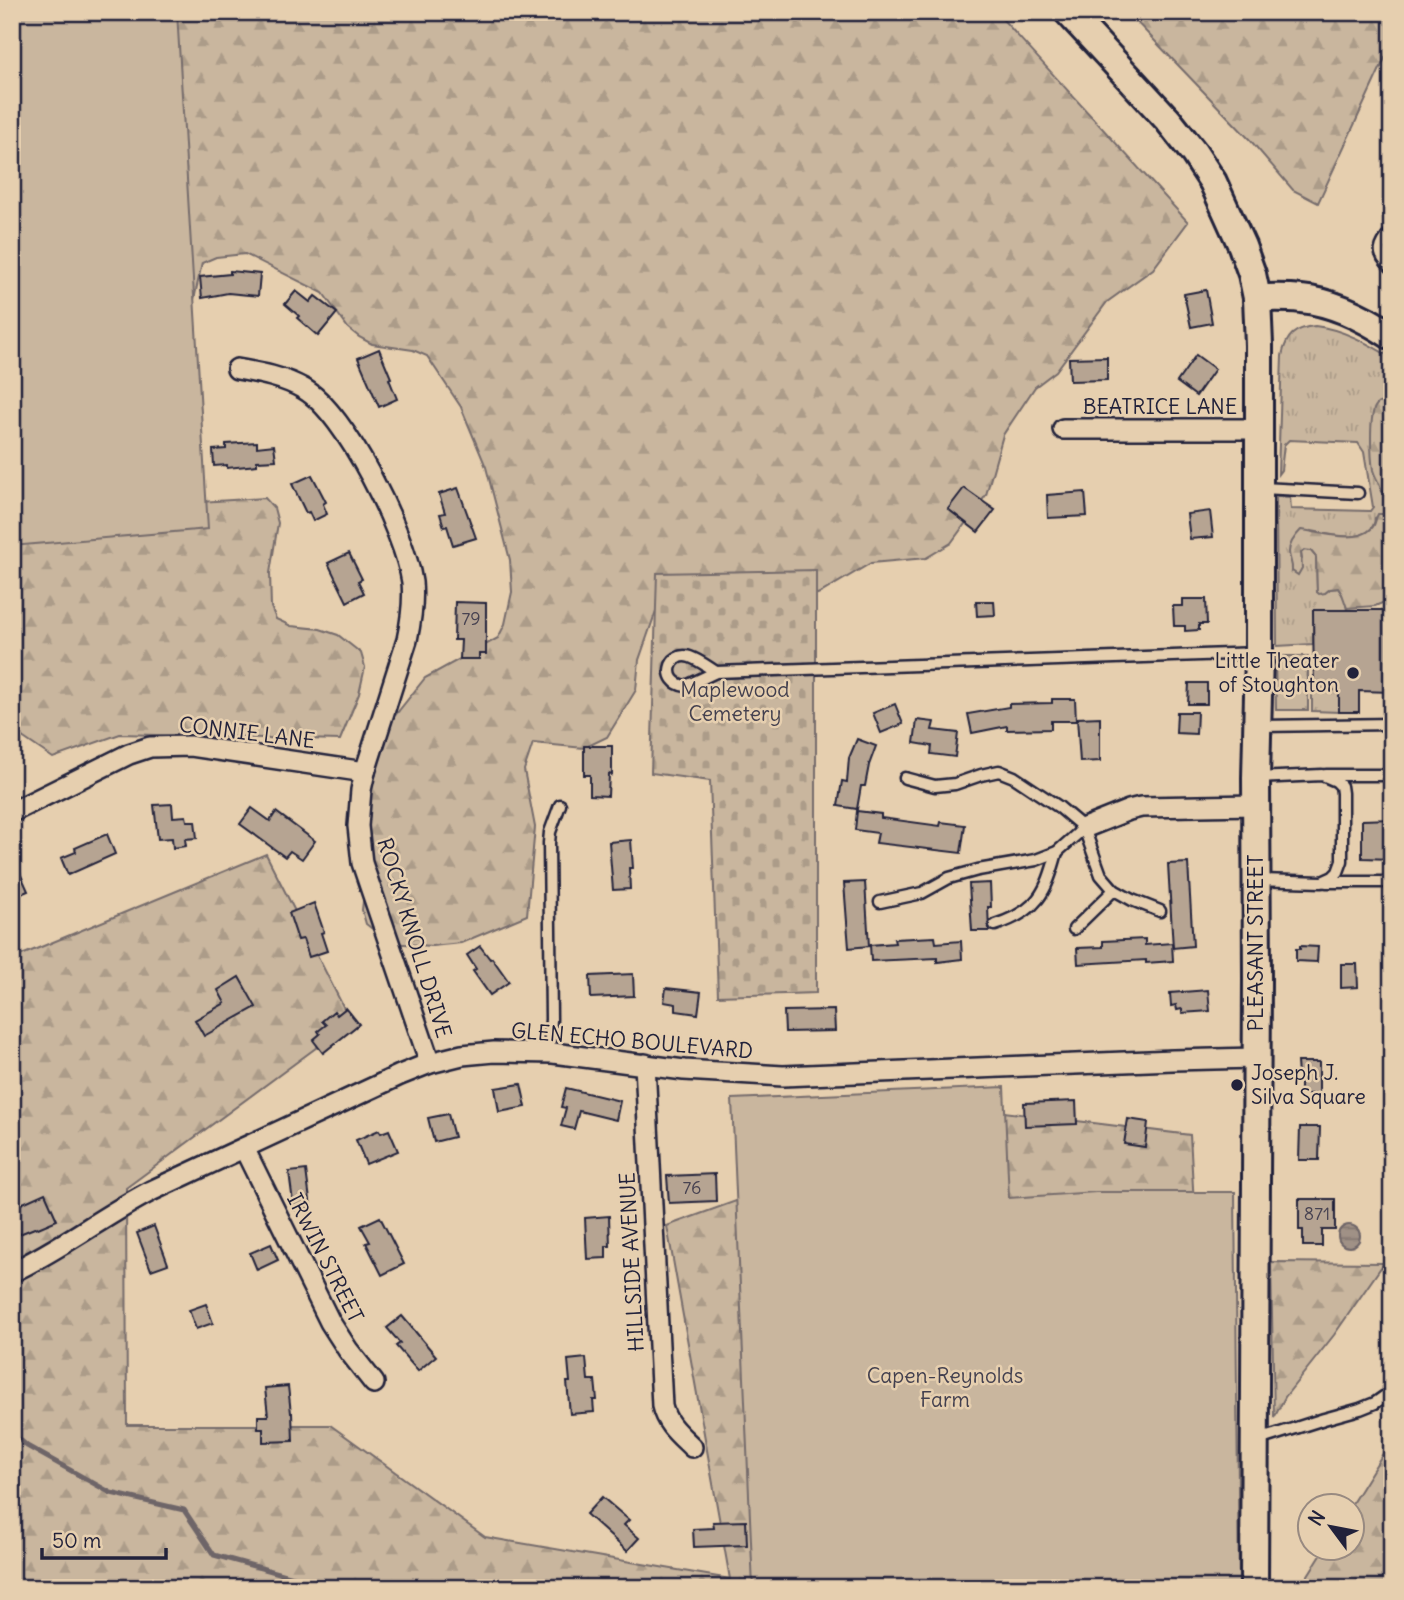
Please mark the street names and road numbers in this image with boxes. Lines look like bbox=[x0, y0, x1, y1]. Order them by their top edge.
street label: BEATRICE LANE bbox=[1083, 393, 1237, 420]
street label: CONNIE LANE bbox=[177, 711, 317, 754]
street label: ROCKY KNOLL DRIVE bbox=[371, 835, 458, 1041]
street label: PLEASANT STREET bbox=[1242, 854, 1269, 1032]
street label: GLEN ECHO BOULEVARD bbox=[510, 1016, 754, 1065]
street label: HILLSIDE AVENUE bbox=[613, 1172, 650, 1352]
street label: IRWIN STREET bbox=[281, 1188, 370, 1327]

